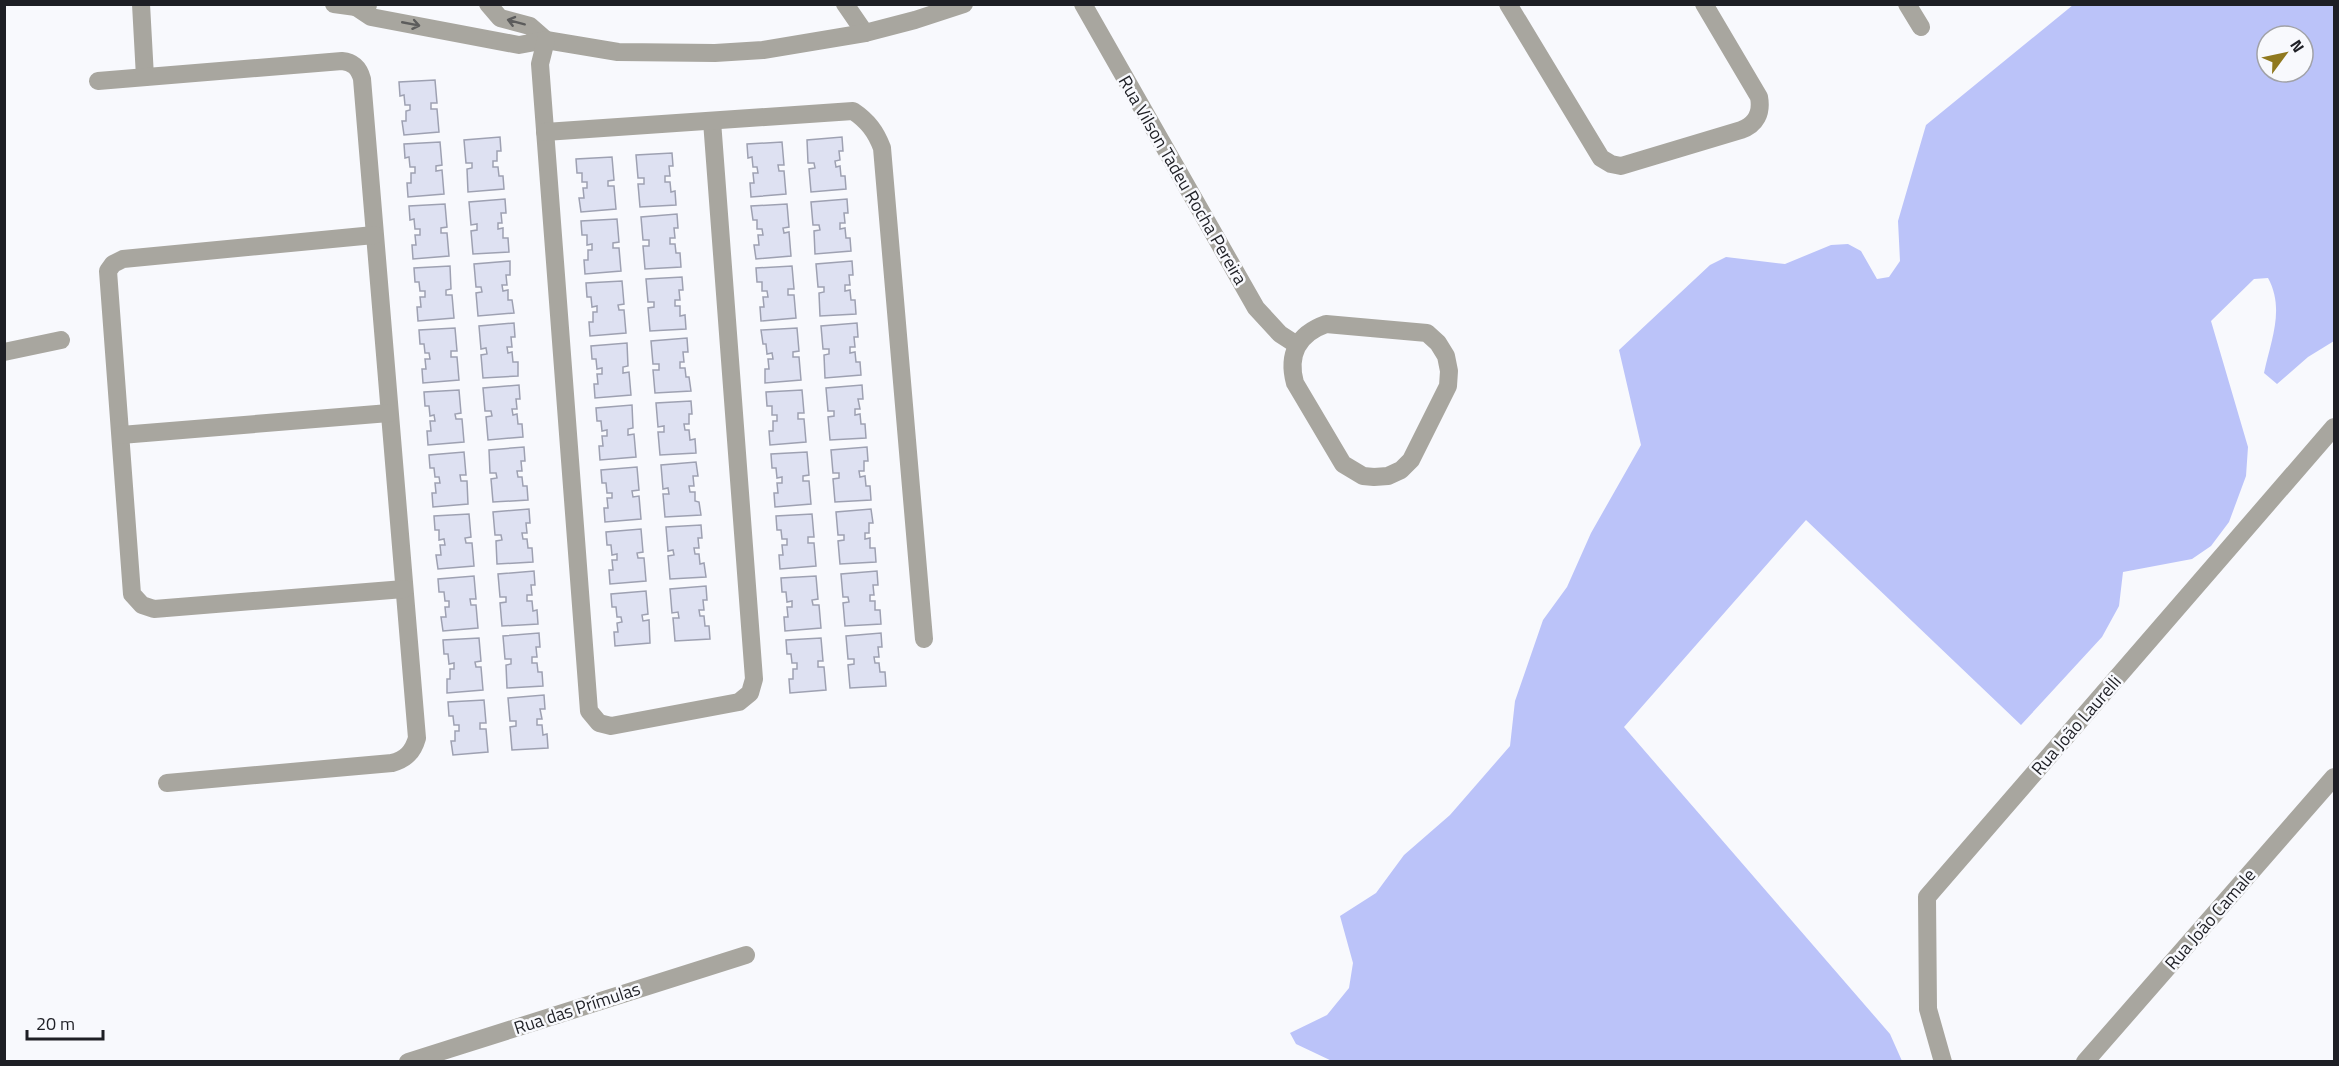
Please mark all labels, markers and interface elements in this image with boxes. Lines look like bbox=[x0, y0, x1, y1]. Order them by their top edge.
one-way arrow bbox=[507, 16, 526, 28]
one-way arrow bbox=[400, 19, 420, 30]
north arrow bbox=[2255, 24, 2315, 84]
text: N bbox=[2284, 35, 2311, 57]
street label: Rua Vilson Tadeu Rocha Pereira bbox=[1112, 70, 1254, 290]
street label: Rua João Laurelli bbox=[2025, 669, 2127, 781]
street label: Rua João Camale bbox=[2158, 862, 2262, 976]
street label: Rua das Prímulas bbox=[510, 975, 644, 1041]
scale bar bbox=[27, 1003, 104, 1041]
text: 20 m bbox=[36, 1010, 75, 1037]

